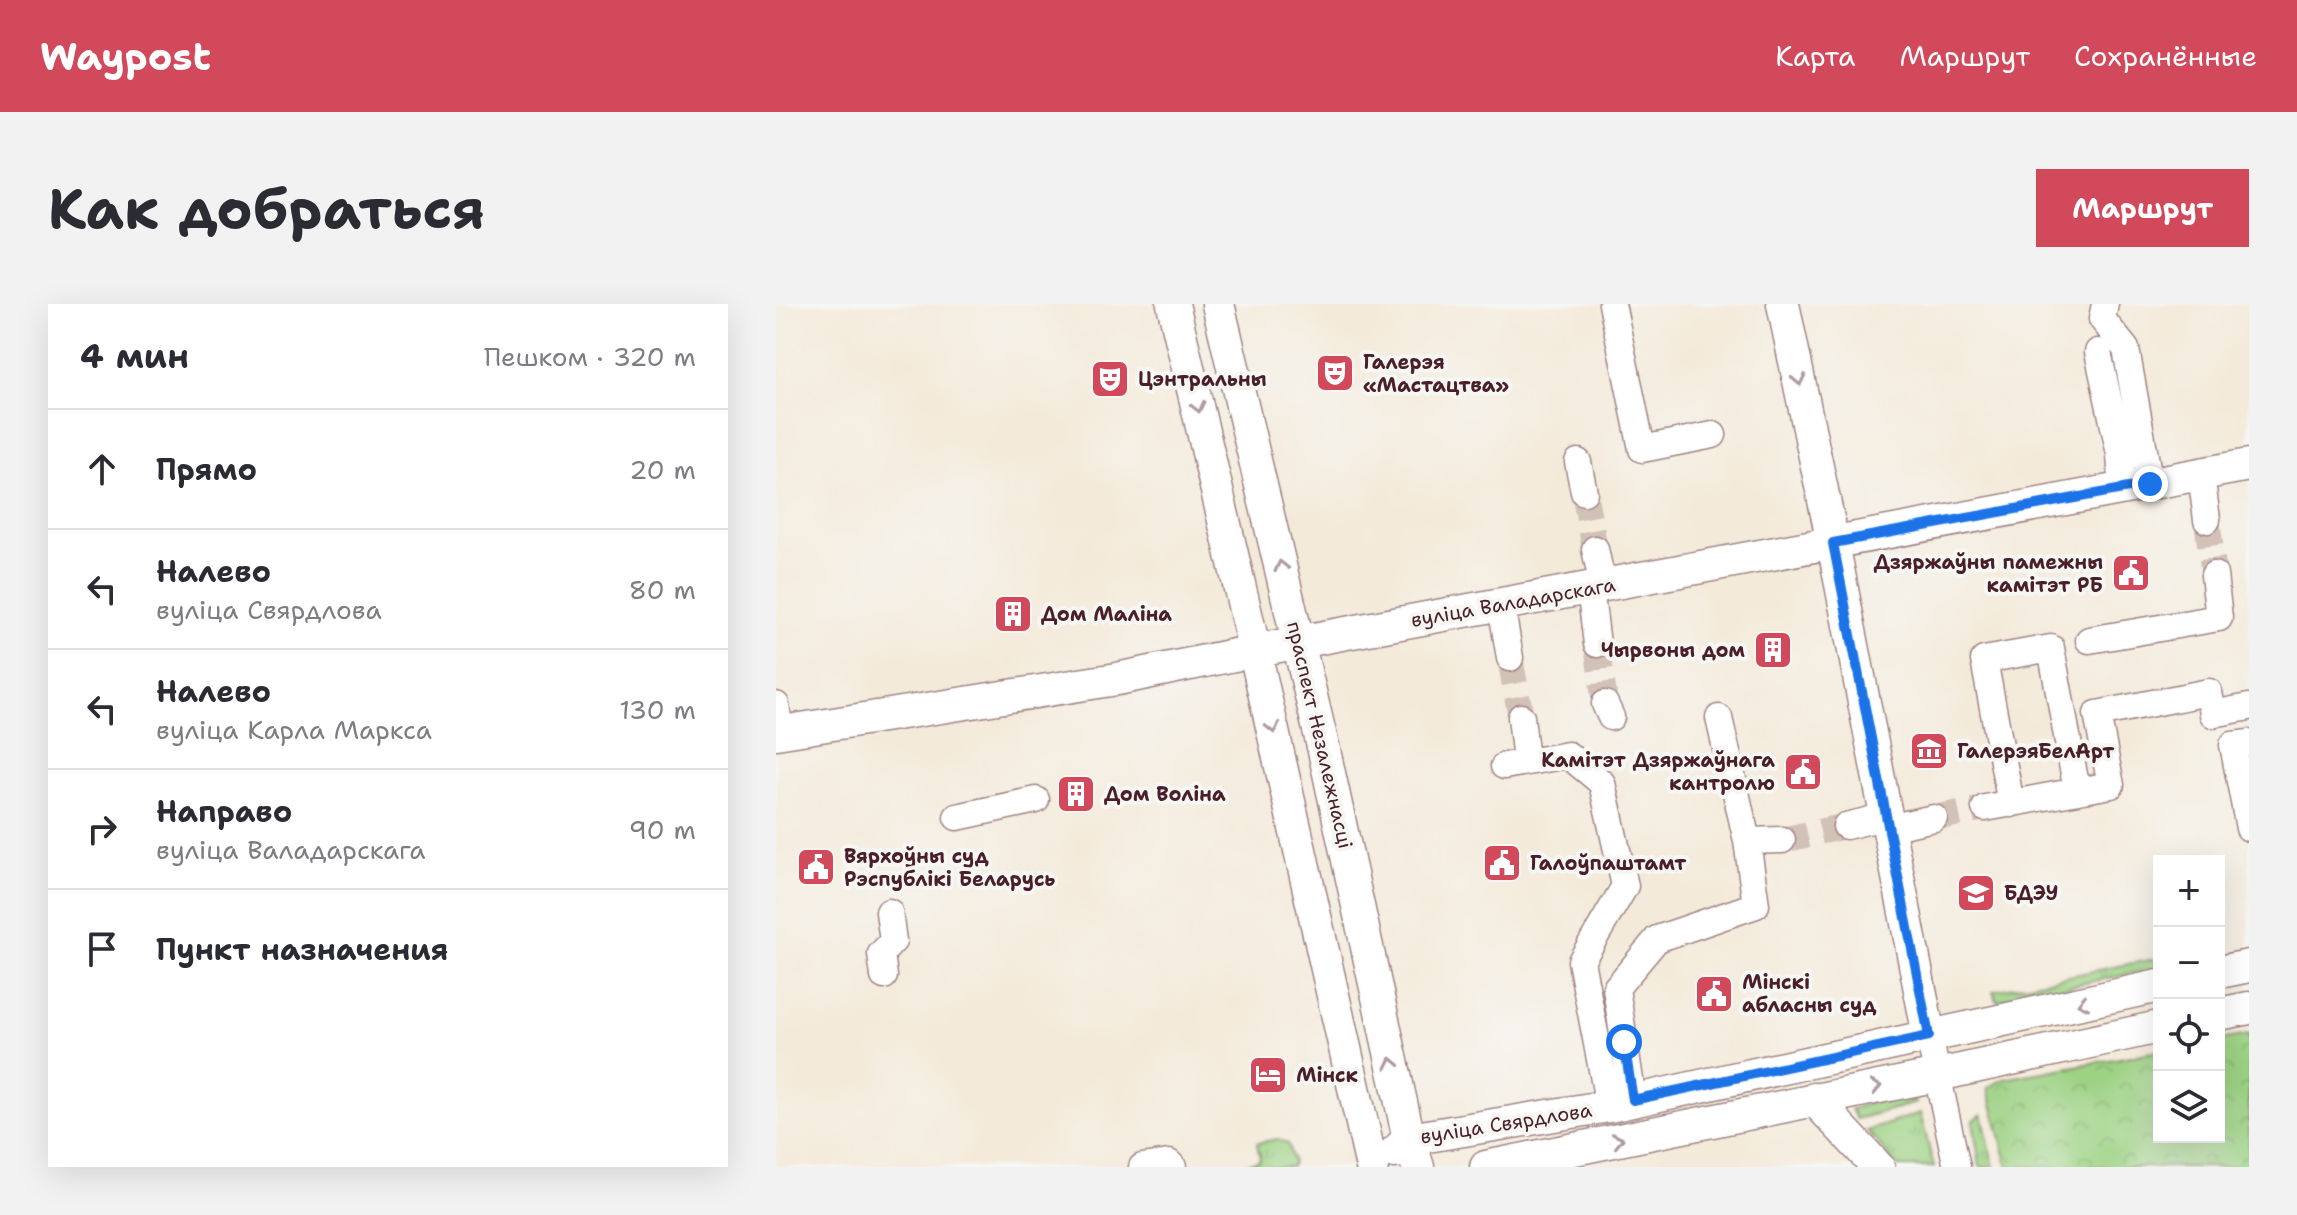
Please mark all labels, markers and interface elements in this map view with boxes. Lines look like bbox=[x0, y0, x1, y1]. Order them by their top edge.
text: Waypost bbox=[40, 31, 211, 82]
text: Карта bbox=[1775, 37, 1855, 75]
text: Маршрут bbox=[1899, 37, 2030, 75]
text: Сохранённые bbox=[2074, 37, 2257, 75]
button: Маршрут bbox=[2036, 169, 2249, 247]
text: Как добраться bbox=[48, 171, 485, 246]
text: 4 мин bbox=[80, 333, 189, 379]
text: Пешком · 320 m bbox=[484, 339, 696, 374]
place label: Галерэя «Мастацтва» bbox=[1363, 349, 1509, 398]
theatre icon: Галерэя «Мастацтва» bbox=[1314, 352, 1356, 394]
theatre icon: Цэнтральны bbox=[1089, 358, 1131, 400]
place label: Цэнтральны bbox=[1138, 366, 1267, 392]
one-way arrow bbox=[1790, 373, 1807, 387]
one-way arrow bbox=[1188, 400, 1205, 413]
icon: ahead bbox=[80, 447, 124, 491]
text: Прямо bbox=[156, 449, 257, 490]
text: 20 m bbox=[629, 452, 696, 487]
route end bbox=[2132, 466, 2168, 502]
place label: Дзяржаўны памежны камітэт РБ bbox=[1874, 549, 2103, 598]
text: Налево bbox=[156, 551, 271, 592]
public building icon: Дзяржаўны памежны камітэт РБ bbox=[2110, 552, 2152, 594]
one-way arrow bbox=[1273, 560, 1290, 574]
icon: left bbox=[80, 567, 124, 611]
street label: вуліца Валадарскага bbox=[1409, 571, 1618, 633]
text: 80 m bbox=[629, 572, 696, 607]
text: вуліца Свярдлова bbox=[156, 592, 382, 627]
building icon: Дом Маліна bbox=[992, 593, 1034, 635]
place label: Дом Маліна bbox=[1041, 601, 1172, 627]
street label: праспект Незалежнасці bbox=[1281, 619, 1359, 851]
building icon: Чырвоны дом bbox=[1752, 629, 1794, 671]
place label: Чырвоны дом bbox=[1601, 637, 1745, 663]
text: Налево bbox=[156, 671, 271, 712]
icon: left bbox=[80, 687, 124, 731]
text: 130 m bbox=[619, 692, 696, 727]
text: вуліца Карла Маркса bbox=[156, 712, 432, 747]
one-way arrow bbox=[1264, 720, 1281, 734]
museum icon: ГалерэяБелАрт bbox=[1908, 730, 1950, 772]
place label: ГалерэяБелАрт bbox=[1957, 738, 2114, 764]
place label: Камітэт Дзяржаўнага кантролю bbox=[1541, 747, 1775, 796]
public building icon: Камітэт Дзяржаўнага кантролю bbox=[1782, 751, 1824, 793]
building icon: Дом Воліна bbox=[1055, 773, 1097, 815]
place label: Дом Воліна bbox=[1104, 781, 1226, 807]
text: Направо bbox=[156, 791, 292, 832]
icon: right bbox=[80, 807, 124, 851]
text: 90 m bbox=[629, 812, 696, 847]
text: вуліца Валадарскага bbox=[156, 832, 425, 867]
public building icon: Галоўпаштамт bbox=[1481, 842, 1523, 884]
place label: Вярхоўны суд Рэспублікі Беларусь bbox=[844, 843, 1055, 892]
public building icon: Вярхоўны суд Рэспублікі Беларусь bbox=[795, 846, 837, 888]
place label: Галоўпаштамт bbox=[1530, 850, 1686, 876]
map controls bbox=[2153, 855, 2225, 1143]
button: + bbox=[2153, 855, 2225, 927]
school or university icon: БДЭУ bbox=[1955, 872, 1997, 914]
place label: БДЭУ bbox=[2004, 880, 2058, 906]
icon: arrive bbox=[80, 927, 124, 971]
button: − bbox=[2153, 927, 2225, 999]
text: Пункт назначения bbox=[156, 929, 448, 970]
place label: Мінскі абласны суд bbox=[1742, 969, 1877, 1018]
public building icon: Мінскі абласны суд bbox=[1693, 973, 1735, 1015]
one-way arrow bbox=[2077, 994, 2090, 1011]
button: locate bbox=[2153, 999, 2225, 1071]
route start bbox=[1606, 1024, 1642, 1060]
hotel icon: Мінск bbox=[1247, 1054, 1289, 1096]
one-way arrow bbox=[1384, 1056, 1401, 1070]
place label: Мінск bbox=[1296, 1062, 1358, 1088]
button: layers bbox=[2153, 1071, 2225, 1143]
one-way arrow bbox=[1869, 1079, 1882, 1096]
street label: вуліца Свярдлова bbox=[1418, 1096, 1594, 1149]
one-way arrow bbox=[1610, 1132, 1624, 1149]

